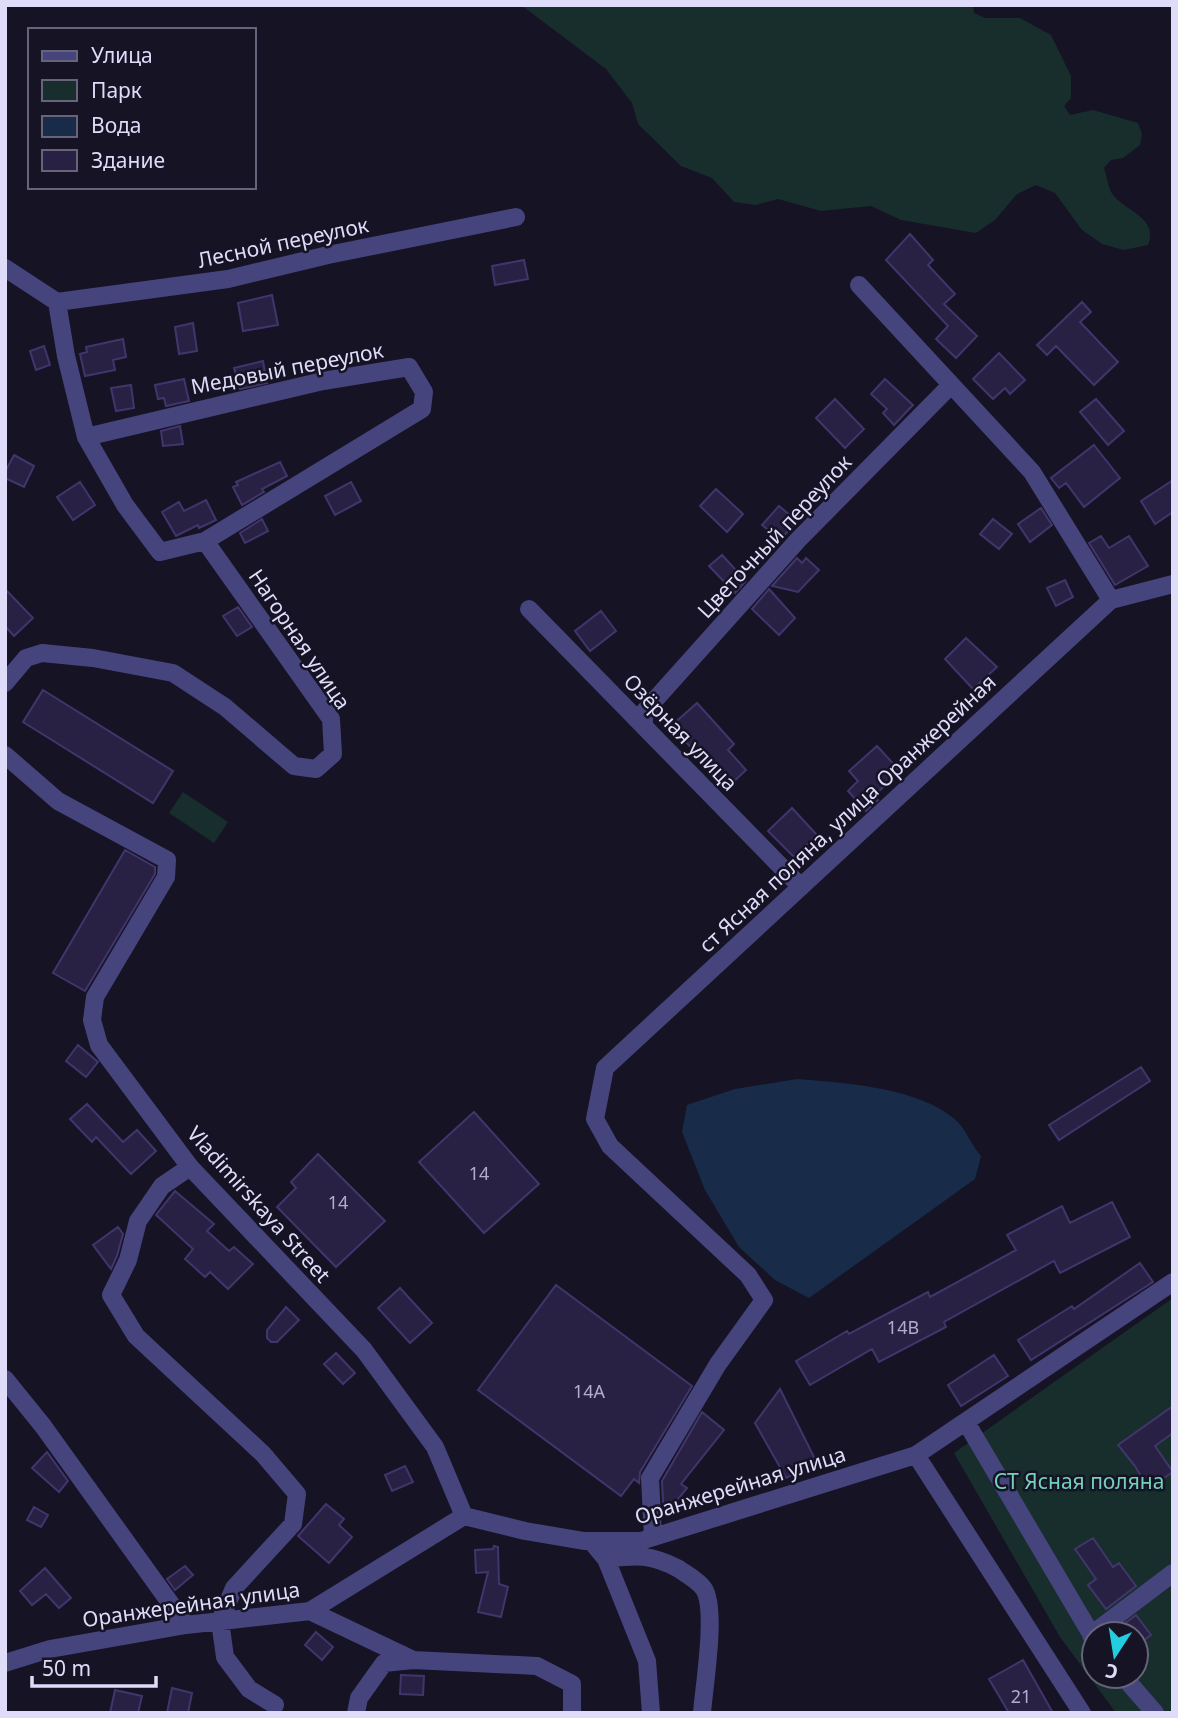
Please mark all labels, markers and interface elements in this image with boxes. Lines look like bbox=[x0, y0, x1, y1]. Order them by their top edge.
legend bbox=[28, 28, 256, 189]
text: Улица bbox=[91, 41, 153, 69]
text: Парк bbox=[91, 76, 142, 104]
text: Вода bbox=[91, 111, 141, 139]
text: Здание bbox=[91, 146, 165, 174]
street label: Лесной переулок bbox=[195, 210, 371, 274]
street label: Медовый переулок bbox=[188, 336, 386, 400]
street label: Цветочный переулок bbox=[691, 448, 857, 624]
street label: Нагорная улица bbox=[243, 564, 357, 714]
street label: Озёрная улица bbox=[618, 668, 744, 796]
street label: ст Ясная поляна, улица Оранжерейная bbox=[693, 668, 1001, 958]
street label: Vladimirskaya Street bbox=[181, 1120, 337, 1289]
house number: 14 bbox=[469, 1161, 489, 1185]
house number: 14 bbox=[328, 1190, 348, 1214]
house number: 14В bbox=[887, 1315, 919, 1339]
house number: 14А bbox=[573, 1379, 606, 1403]
street label: Оранжерейная улица bbox=[631, 1440, 849, 1530]
park label: СТ Ясная поляна bbox=[994, 1467, 1164, 1495]
street label: Оранжерейная улица bbox=[80, 1575, 302, 1633]
north arrow bbox=[1080, 1620, 1150, 1690]
scale bar bbox=[32, 1644, 156, 1688]
text: 50 m bbox=[42, 1654, 91, 1682]
text: С bbox=[1103, 1658, 1120, 1686]
house number: 21 bbox=[1011, 1684, 1031, 1708]

